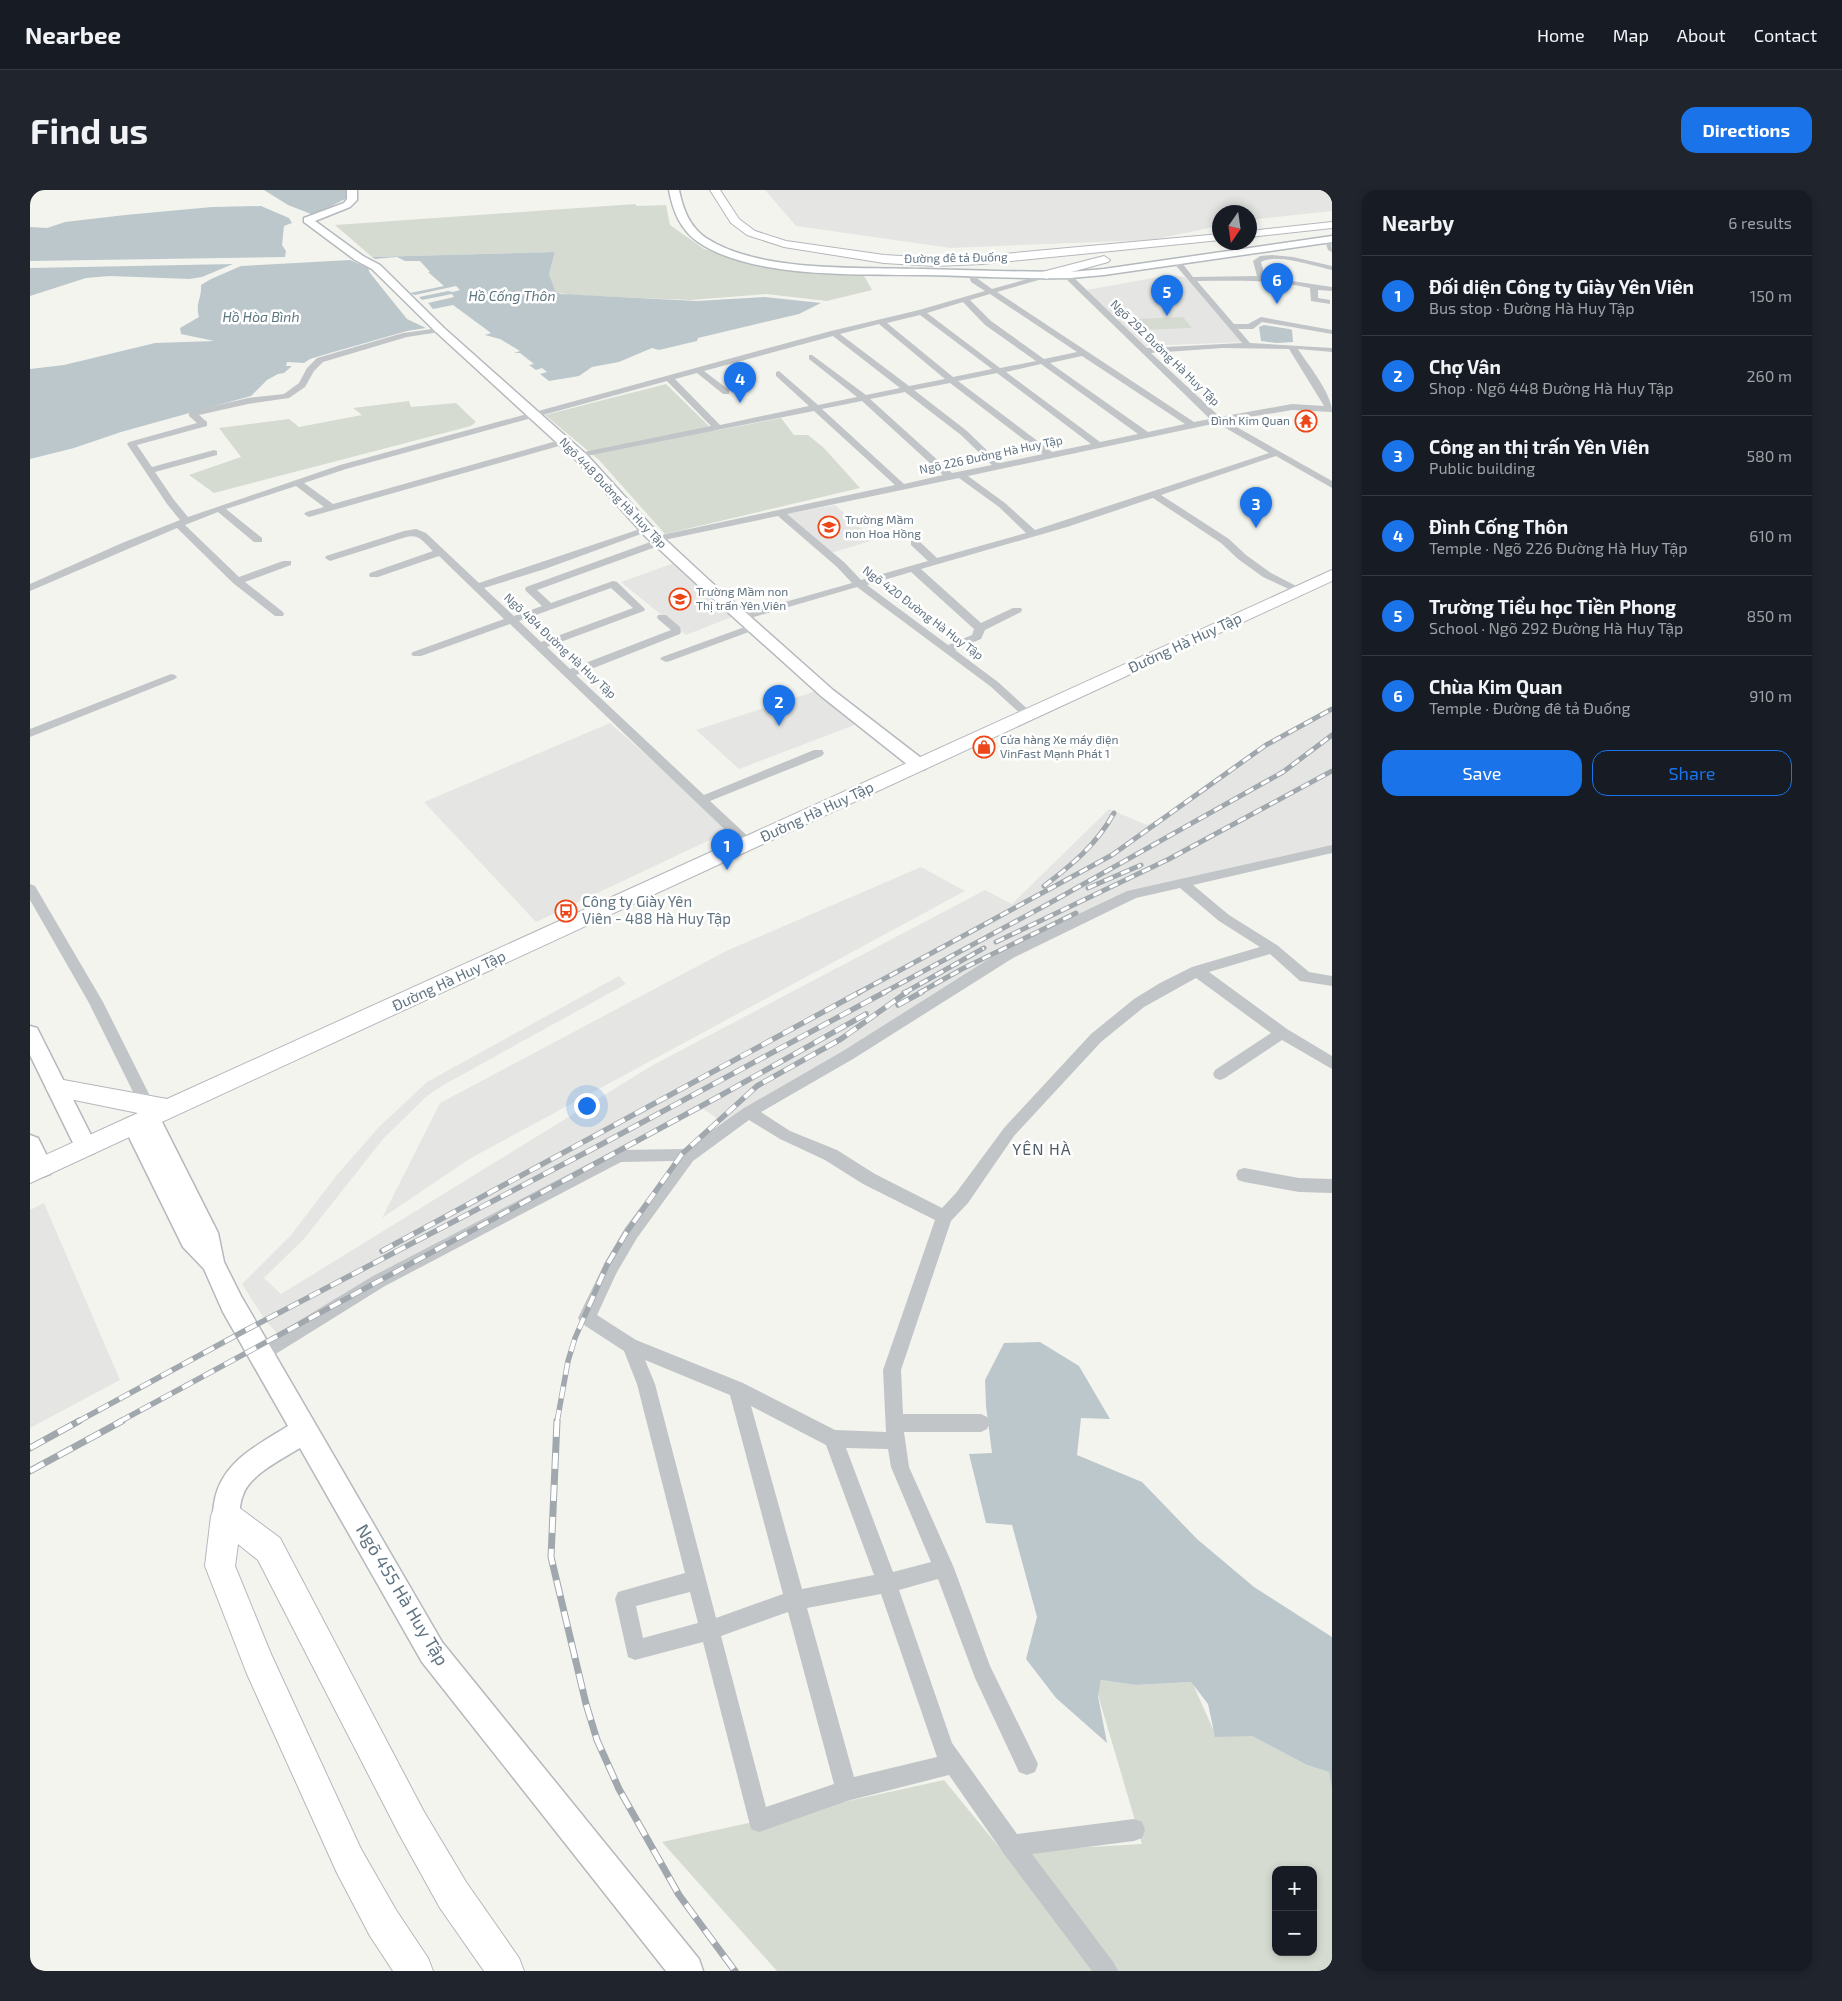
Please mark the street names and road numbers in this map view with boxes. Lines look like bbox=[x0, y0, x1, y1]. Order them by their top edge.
street label: Đường đê tả Đuống bbox=[904, 249, 1008, 265]
street label: Ngõ 292 Đường Hà Huy Tập bbox=[1108, 296, 1223, 409]
street label: Ngõ 226 Đường Hà Huy Tập bbox=[918, 432, 1064, 477]
street label: Ngõ 448 Đường Hà Huy Tập bbox=[557, 434, 670, 551]
street label: Ngõ 420 Đường Hà Huy Tập bbox=[860, 562, 987, 663]
street label: Ngõ 484 Đường Hà Huy Tập bbox=[501, 590, 620, 702]
street label: Đường Hà Huy Tập bbox=[1125, 608, 1244, 676]
street label: Đường Hà Huy Tập bbox=[757, 777, 876, 845]
street label: Đường Hà Huy Tập bbox=[389, 946, 508, 1014]
street label: Ngõ 455 Hà Huy Tập bbox=[352, 1520, 454, 1669]

